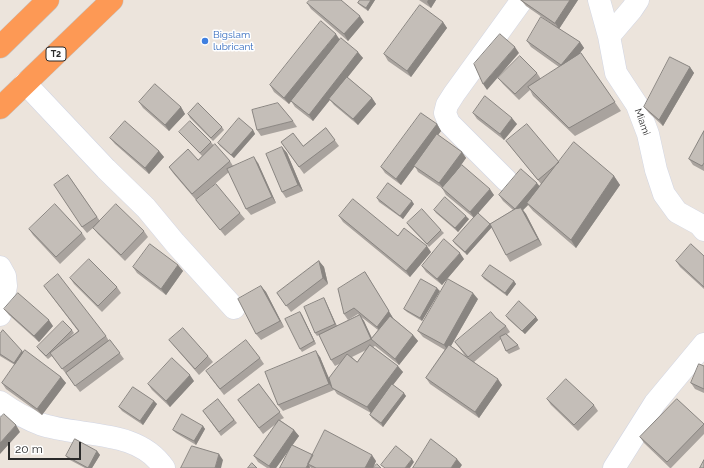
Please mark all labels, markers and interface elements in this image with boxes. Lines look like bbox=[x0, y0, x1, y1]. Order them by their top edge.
place label: Bigslam lubricant bbox=[213, 29, 254, 52]
marker: Bigslam lubricant bbox=[200, 36, 210, 46]
road number: T2 bbox=[46, 47, 66, 61]
street label: Miami bbox=[632, 107, 652, 137]
scale bar bbox=[10, 434, 83, 460]
text: 20 m bbox=[15, 442, 43, 456]

